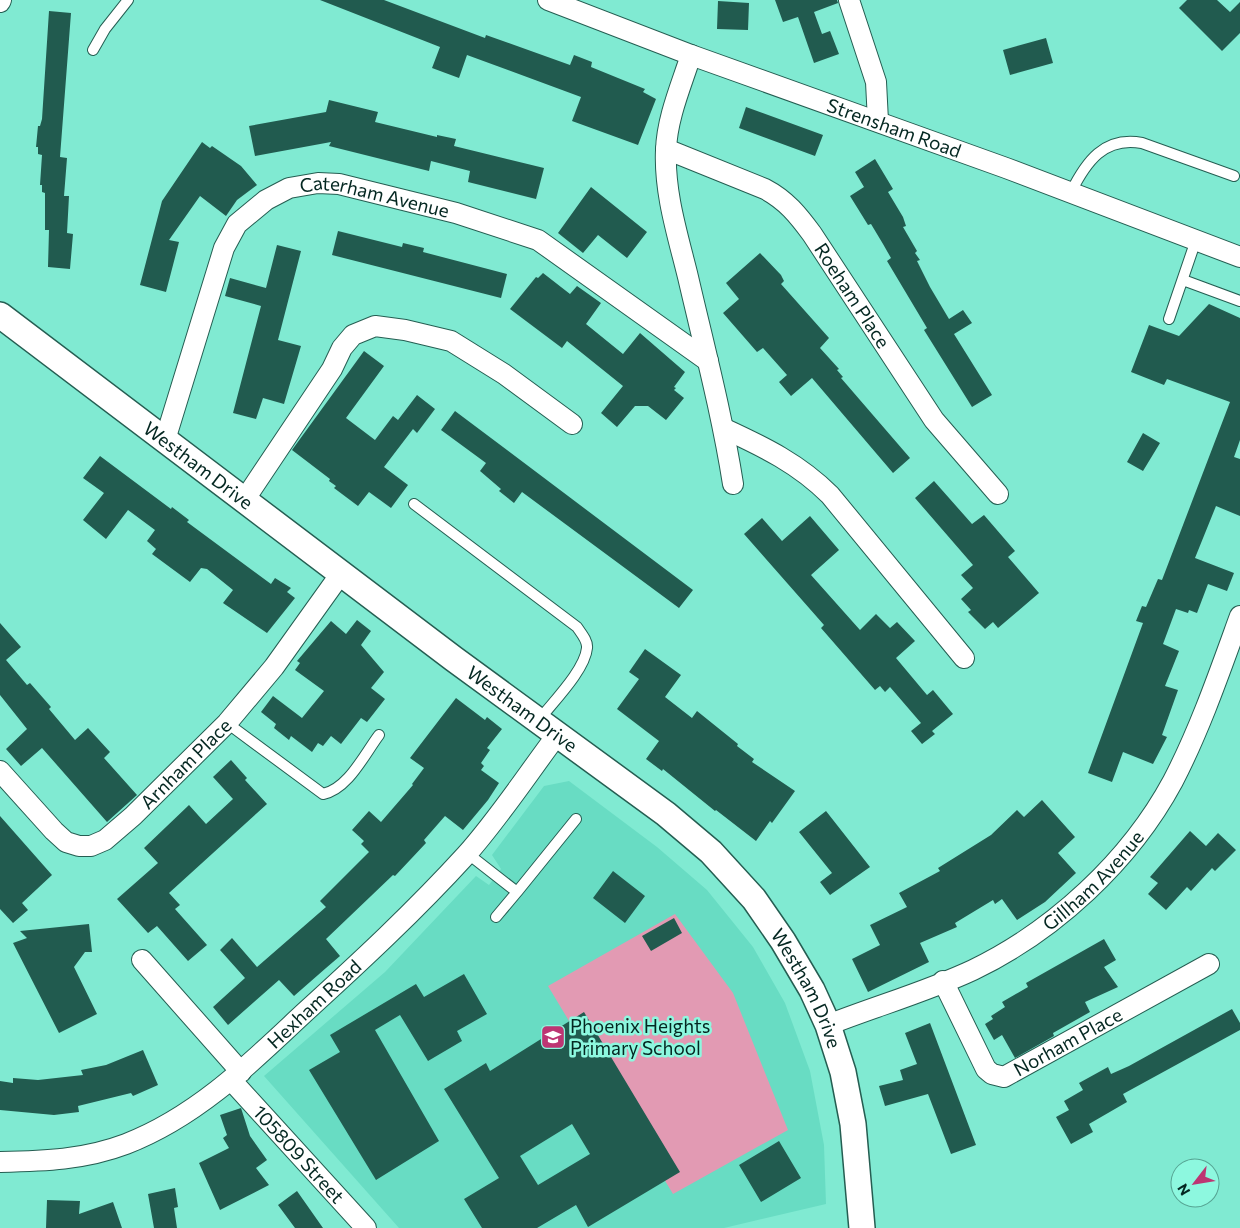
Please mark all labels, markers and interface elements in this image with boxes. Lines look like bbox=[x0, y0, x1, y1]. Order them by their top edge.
street label: Strensham Road bbox=[824, 93, 965, 162]
street label: Caterham Avenue bbox=[298, 170, 452, 222]
street label: Roeham Place bbox=[810, 238, 895, 352]
street label: Westham Drive bbox=[139, 416, 258, 514]
street label: Westham Drive bbox=[463, 660, 582, 756]
street label: Arnham Place bbox=[135, 713, 236, 813]
street label: Gillham Avenue bbox=[1038, 826, 1148, 935]
street label: Westham Drive bbox=[767, 924, 847, 1051]
street label: Hexham Road bbox=[262, 954, 366, 1053]
street label: Norham Place bbox=[1009, 1002, 1126, 1081]
place label: Phoenix Heights Primary School bbox=[570, 1014, 710, 1059]
school or university icon: Phoenix Heights Primary School bbox=[540, 1024, 566, 1050]
street label: 105809 Street bbox=[249, 1100, 350, 1208]
north arrow bbox=[1170, 1158, 1220, 1208]
text: N bbox=[1173, 1181, 1193, 1199]

